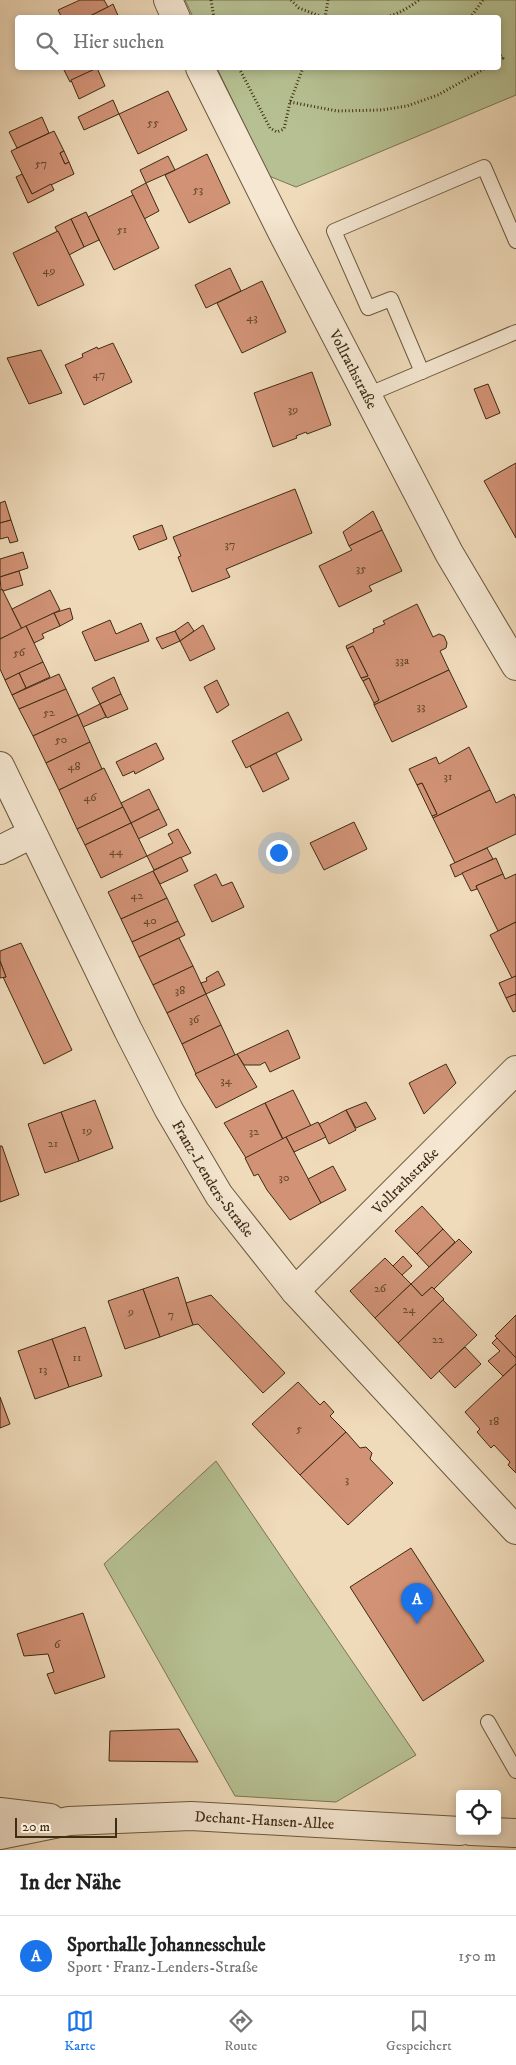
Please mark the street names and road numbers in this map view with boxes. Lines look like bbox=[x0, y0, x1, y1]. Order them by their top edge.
street label: Vollrathstraße bbox=[324, 326, 381, 412]
street label: Franz-Lenders-Straße bbox=[167, 1117, 258, 1241]
street label: Vollrathstraße bbox=[368, 1144, 443, 1219]
street label: Dechant-Hansen-Allee bbox=[194, 1807, 335, 1834]

